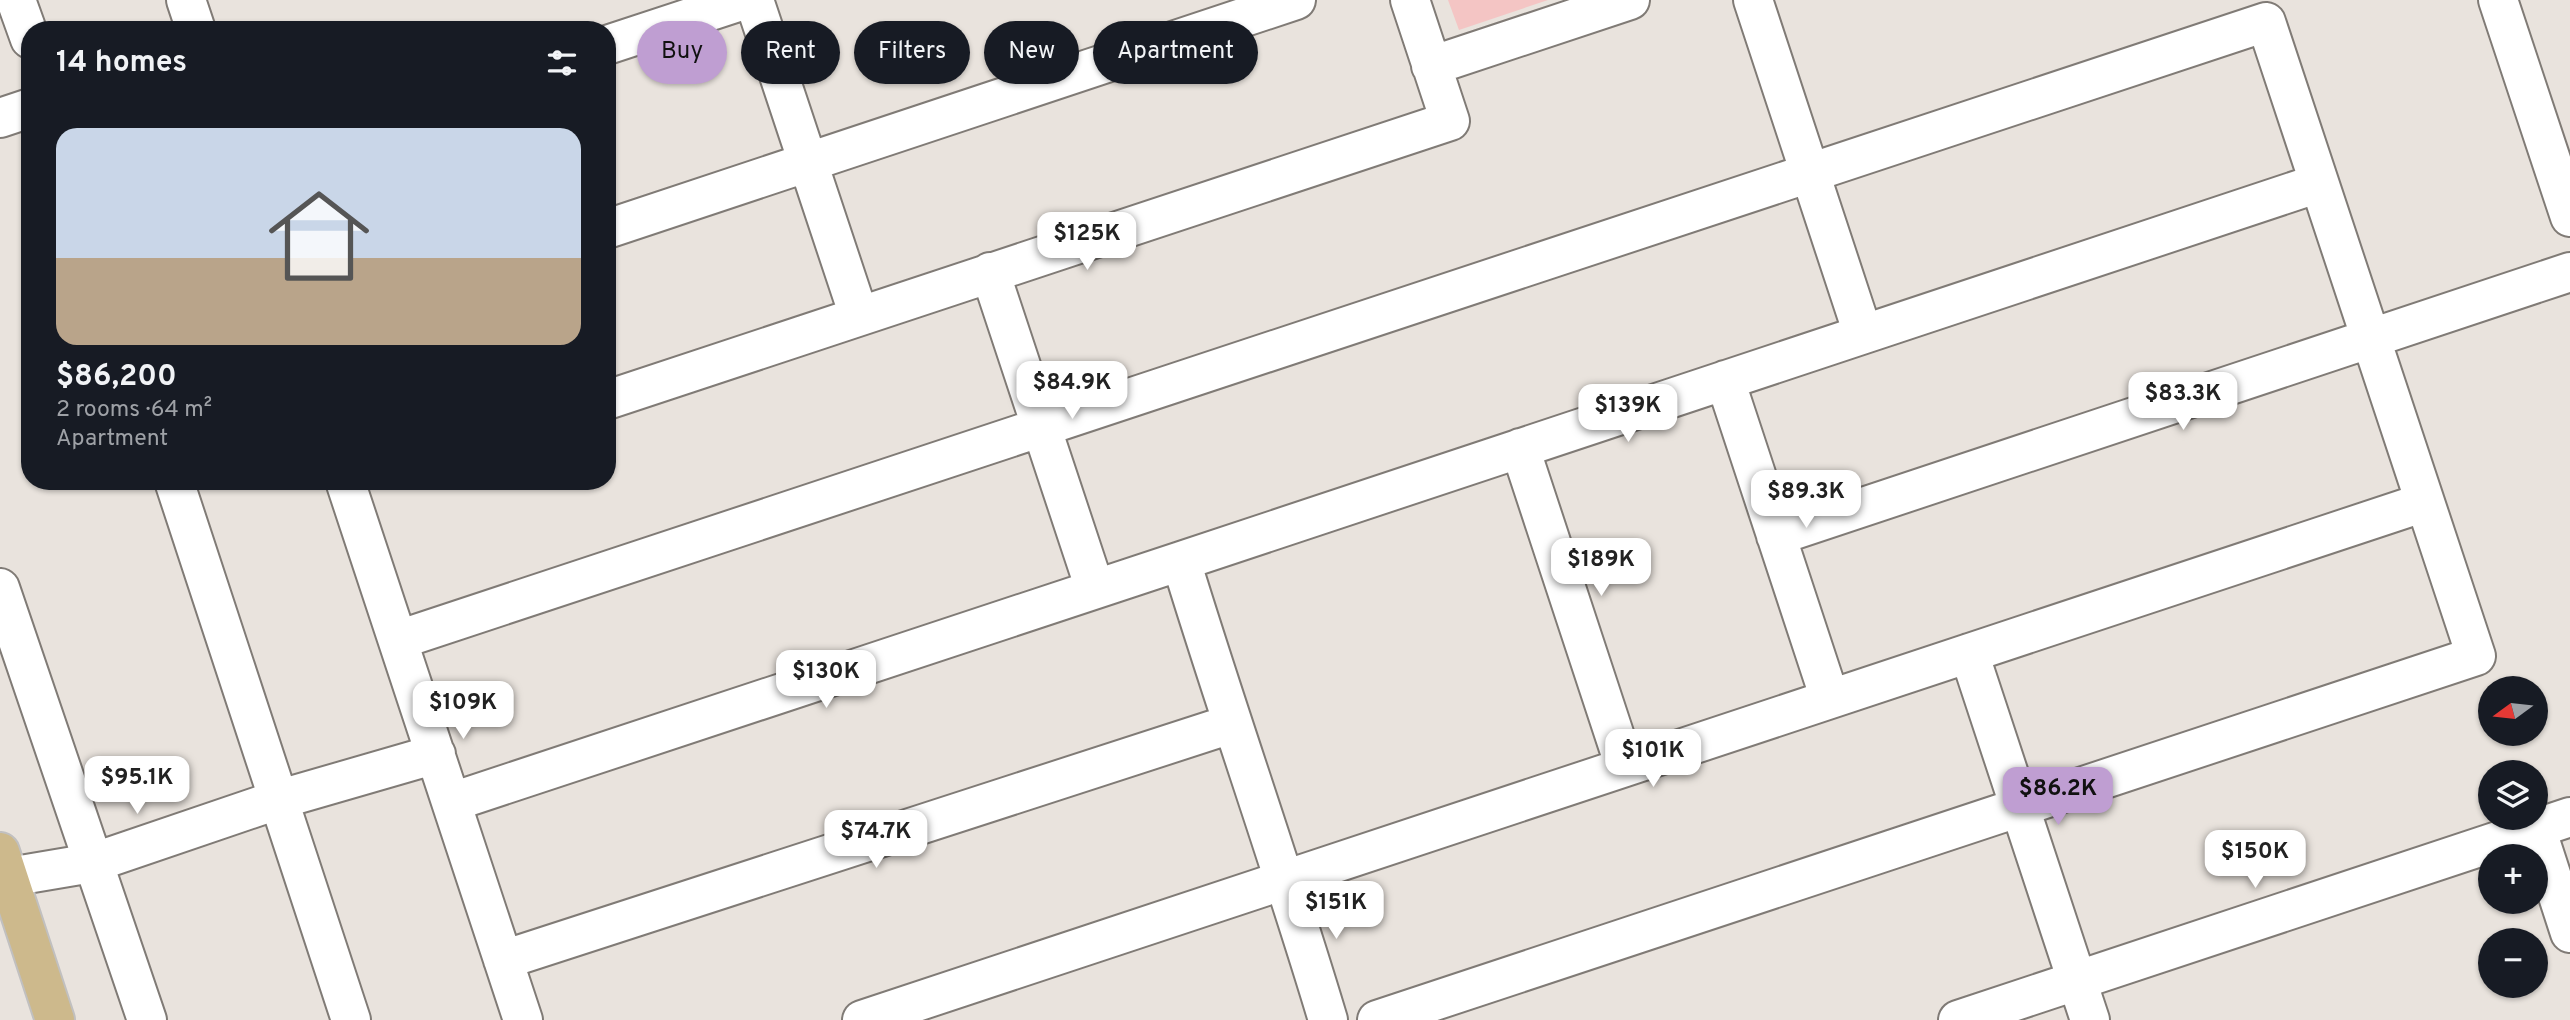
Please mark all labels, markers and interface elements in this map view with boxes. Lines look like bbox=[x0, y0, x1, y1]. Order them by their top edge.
chip: Buy bbox=[637, 21, 727, 84]
chip: Rent bbox=[741, 21, 840, 84]
chip: Filters bbox=[854, 21, 970, 84]
chip: New bbox=[984, 21, 1079, 84]
chip: Apartment bbox=[1093, 21, 1258, 84]
icon: filters bbox=[543, 44, 581, 82]
text: 14 homes bbox=[56, 45, 187, 82]
icon: home bbox=[256, 173, 382, 299]
pin: $125K bbox=[1038, 212, 1136, 272]
text: $125K bbox=[1053, 220, 1121, 249]
text: $86,200 bbox=[56, 359, 177, 396]
pin: $84.9K bbox=[1015, 362, 1129, 421]
text: $84.9K bbox=[1032, 369, 1112, 398]
pin: $83.3K bbox=[2126, 372, 2240, 432]
text: $83.3K bbox=[2144, 380, 2222, 409]
pin: $139K bbox=[1579, 384, 1677, 444]
text: $139K bbox=[1594, 392, 1662, 421]
text: 2 rooms · 64 m² bbox=[56, 396, 212, 425]
text: Apartment bbox=[56, 425, 168, 454]
pin: $89.3K bbox=[1749, 470, 1863, 530]
text: $89.3K bbox=[1767, 478, 1845, 507]
pin: $189K bbox=[1552, 538, 1650, 598]
text: $189K bbox=[1567, 546, 1635, 575]
pin: $130K bbox=[777, 650, 875, 710]
text: $130K bbox=[792, 658, 860, 687]
north arrow bbox=[2478, 676, 2548, 746]
map controls bbox=[2478, 676, 2548, 998]
pin: $109K bbox=[414, 682, 512, 741]
text: $109K bbox=[429, 689, 497, 718]
pin: $101K bbox=[1604, 730, 1702, 789]
text: $101K bbox=[1621, 737, 1685, 766]
pin: $95.1K bbox=[80, 756, 194, 816]
button: layers bbox=[2478, 760, 2548, 830]
text: $95.1K bbox=[100, 764, 174, 793]
pin: $86.2K bbox=[2001, 768, 2115, 827]
text: $86.2K bbox=[2019, 775, 2097, 804]
pin: $74.7K bbox=[819, 810, 933, 870]
text: $74.7K bbox=[840, 818, 912, 847]
pin: $150K bbox=[2206, 830, 2304, 890]
text: $150K bbox=[2221, 838, 2289, 867]
button: + bbox=[2478, 844, 2548, 914]
pin: $151K bbox=[1287, 881, 1385, 941]
text: $151K bbox=[1305, 889, 1367, 918]
button: − bbox=[2478, 928, 2548, 998]

